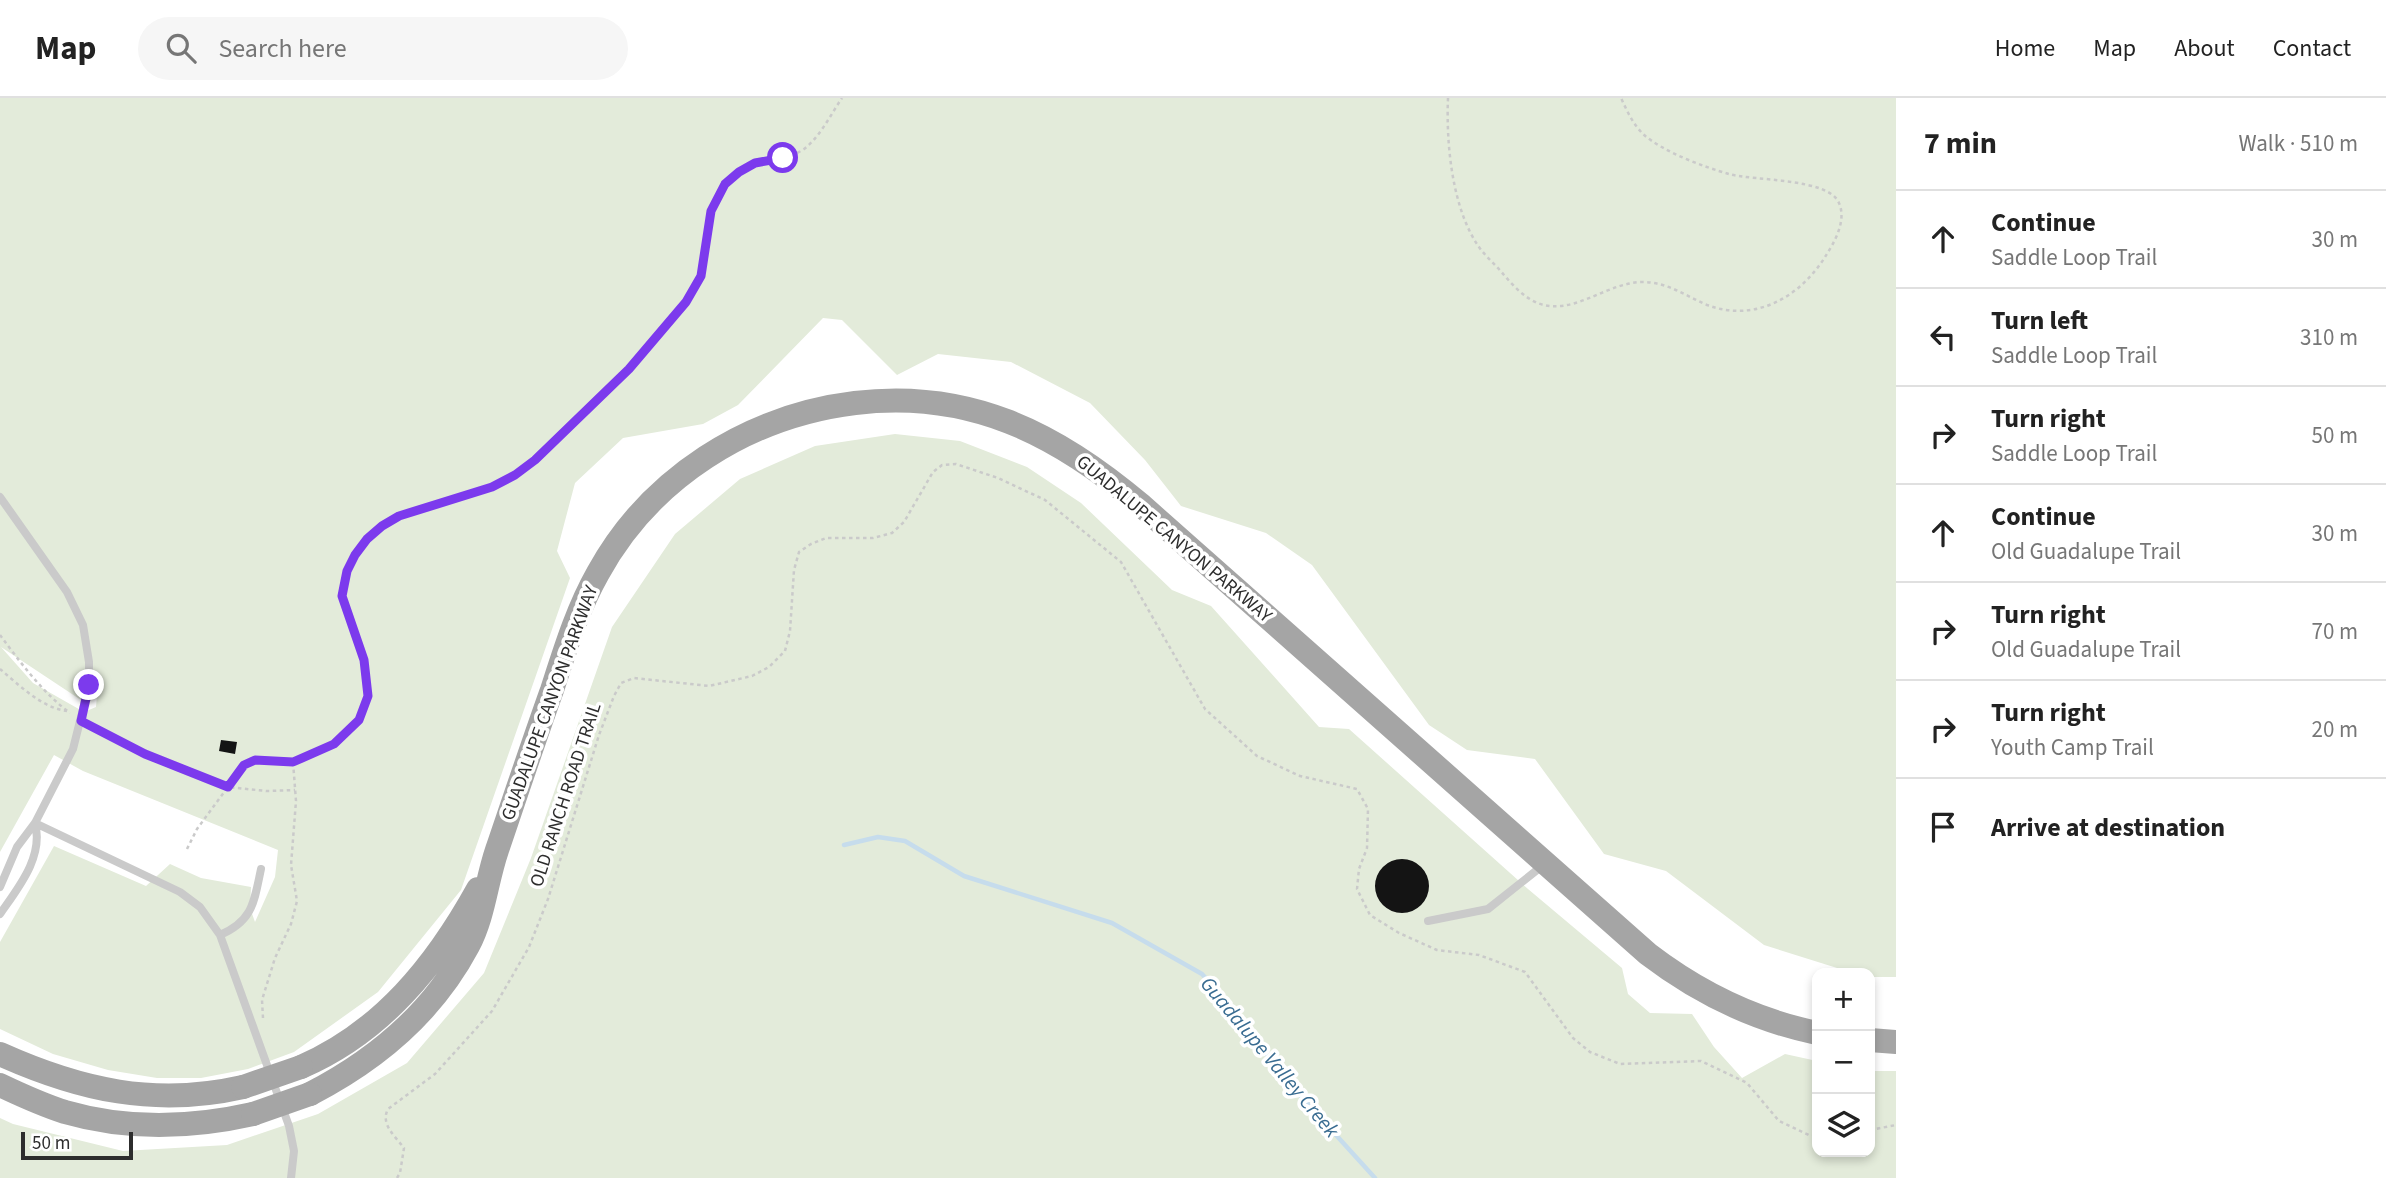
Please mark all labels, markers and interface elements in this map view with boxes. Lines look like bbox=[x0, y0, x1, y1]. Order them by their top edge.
search box bbox=[138, 17, 628, 80]
text: Map bbox=[35, 25, 96, 72]
icon: search bbox=[162, 29, 200, 67]
text: Search here bbox=[218, 30, 347, 67]
text: Home bbox=[1995, 31, 2055, 66]
text: Map bbox=[2093, 31, 2136, 66]
text: About bbox=[2174, 31, 2235, 66]
text: Contact bbox=[2273, 31, 2351, 66]
text: 7 min bbox=[1924, 122, 1997, 165]
text: Walk · 510 m bbox=[2239, 127, 2358, 160]
route start bbox=[767, 142, 798, 173]
text: Continue bbox=[1991, 204, 2096, 241]
icon: ahead bbox=[1924, 220, 1962, 258]
text: 30 m bbox=[2311, 223, 2358, 256]
text: Saddle Loop Trail bbox=[1991, 241, 2157, 274]
text: Turn left bbox=[1991, 302, 2088, 339]
icon: left bbox=[1924, 318, 1962, 356]
text: 310 m bbox=[2300, 321, 2358, 354]
text: Saddle Loop Trail bbox=[1991, 339, 2157, 372]
text: Turn right bbox=[1991, 400, 2106, 437]
icon: right bbox=[1924, 416, 1962, 454]
text: 50 m bbox=[2311, 419, 2358, 452]
text: Saddle Loop Trail bbox=[1991, 437, 2157, 470]
street label: GUADALUPE CANYON PARKWAY bbox=[1070, 449, 1278, 630]
text: Continue bbox=[1991, 498, 2096, 535]
icon: ahead bbox=[1924, 514, 1962, 552]
text: 30 m bbox=[2311, 517, 2358, 550]
text: Old Guadalupe Trail bbox=[1991, 535, 2181, 568]
street label: GUADALUPE CANYON PARKWAY bbox=[495, 581, 605, 824]
text: Turn right bbox=[1991, 596, 2106, 633]
icon: right bbox=[1924, 612, 1962, 650]
text: 70 m bbox=[2311, 615, 2358, 648]
text: Old Guadalupe Trail bbox=[1991, 633, 2181, 666]
route end bbox=[73, 669, 104, 700]
text: Turn right bbox=[1991, 694, 2106, 731]
street label: OLD RANCH ROAD TRAIL bbox=[523, 699, 609, 891]
icon: right bbox=[1924, 710, 1962, 748]
text: 20 m bbox=[2311, 713, 2358, 746]
text: Youth Camp Trail bbox=[1991, 731, 2154, 764]
icon: arrive bbox=[1924, 808, 1962, 846]
text: Arrive at destination bbox=[1991, 809, 2225, 846]
map controls bbox=[1812, 968, 1875, 1157]
button: + bbox=[1812, 968, 1875, 1031]
water label: Guadalupe Valley Creek bbox=[1193, 970, 1347, 1145]
button: − bbox=[1812, 1031, 1875, 1094]
button: layers bbox=[1812, 1094, 1875, 1157]
scale bar bbox=[21, 1129, 133, 1161]
text: 50 m bbox=[32, 1130, 70, 1157]

